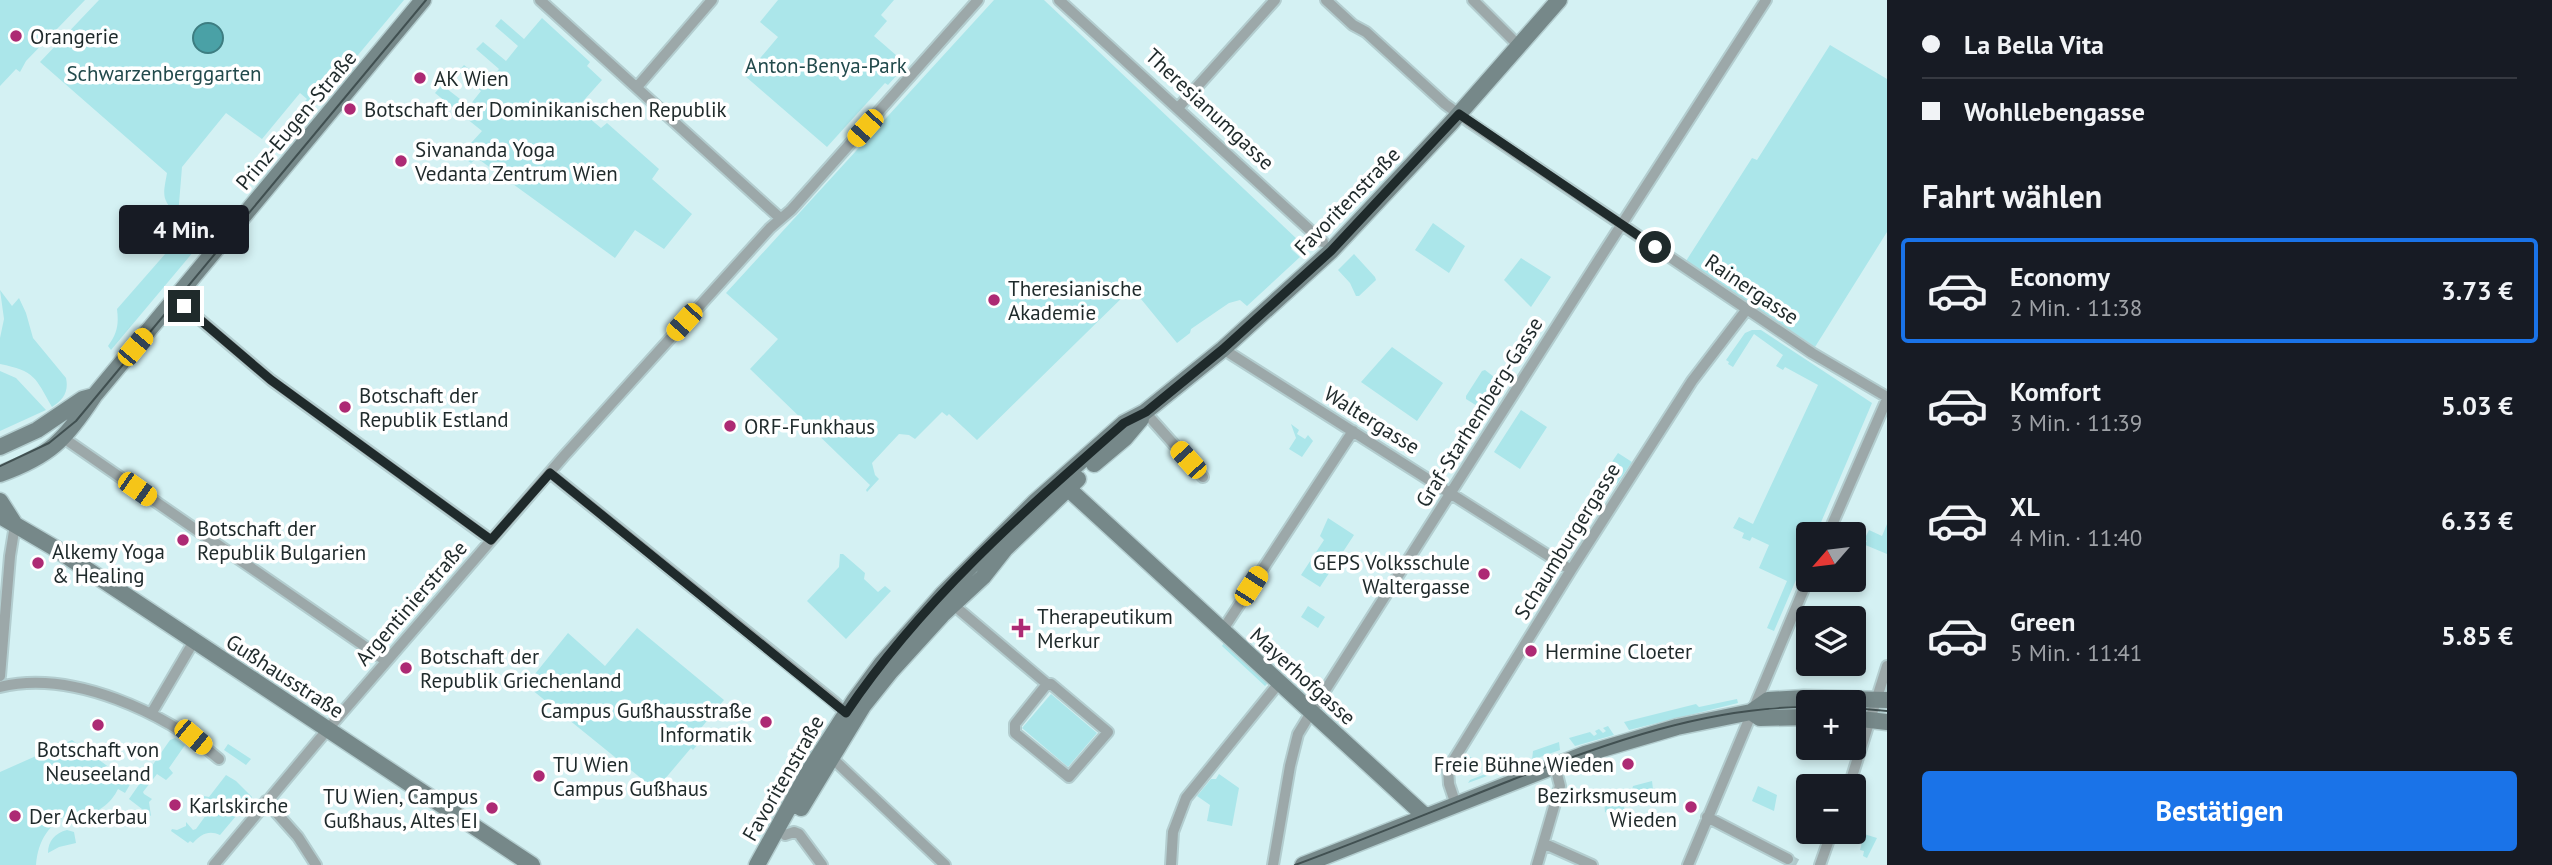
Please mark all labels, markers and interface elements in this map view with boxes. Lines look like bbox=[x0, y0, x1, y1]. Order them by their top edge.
place label: Orangerie bbox=[30, 23, 119, 50]
marker: Orangerie bbox=[8, 28, 24, 44]
text: La Bella Vita bbox=[1964, 28, 2104, 61]
street label: Theresianumgasse bbox=[1140, 42, 1280, 176]
street label: Prinz-Eugen-Straße bbox=[230, 45, 362, 195]
park label: Anton-Benya-Park bbox=[745, 52, 907, 79]
park label: Schwarzenberggarten bbox=[66, 60, 262, 87]
place label: AK Wien bbox=[434, 65, 509, 92]
marker: AK Wien bbox=[412, 70, 428, 86]
text: Wohllebengasse bbox=[1964, 95, 2145, 128]
place label: Botschaft der Dominikanischen Republik bbox=[364, 96, 727, 123]
marker: Botschaft der Dominikanischen Republik bbox=[342, 101, 358, 117]
car bbox=[844, 105, 887, 151]
place label: Sivananda Yoga Vedanta Zentrum Wien bbox=[414, 136, 618, 187]
street label: Favoritenstraße bbox=[1288, 141, 1406, 261]
marker: Sivananda Yoga Vedanta Zentrum Wien bbox=[393, 153, 409, 169]
text: Fahrt wählen bbox=[1922, 175, 2102, 217]
callout: 4 Min. bbox=[119, 204, 249, 254]
text: 4 Min. bbox=[153, 215, 215, 244]
route start bbox=[1639, 231, 1671, 263]
street label: Rainergasse bbox=[1700, 248, 1804, 330]
icon: car bbox=[1926, 259, 1989, 322]
text: Economy bbox=[2010, 260, 2110, 293]
text: 3.73 € bbox=[2441, 274, 2513, 307]
place label: Theresianische Akademie bbox=[1008, 275, 1142, 326]
route end bbox=[168, 290, 200, 322]
marker: Theresianische Akademie bbox=[986, 292, 1002, 308]
text: 2 Min. · 11:38 bbox=[2010, 293, 2142, 322]
car bbox=[663, 299, 706, 345]
street label: Graf-Starhemberg-Gasse bbox=[1409, 312, 1549, 512]
car bbox=[114, 324, 157, 370]
icon: car bbox=[1926, 374, 1989, 437]
text: Komfort bbox=[2010, 375, 2101, 408]
street label: Waltergasse bbox=[1319, 380, 1425, 460]
place label: Botschaft der Republik Estland bbox=[359, 382, 509, 433]
text: 5.03 € bbox=[2441, 389, 2513, 422]
marker: Botschaft der Republik Estland bbox=[337, 399, 353, 415]
text: 3 Min. · 11:39 bbox=[2010, 408, 2142, 437]
place label: ORF-Funkhaus bbox=[744, 413, 875, 440]
marker: ORF-Funkhaus bbox=[722, 418, 738, 434]
car bbox=[1167, 437, 1210, 483]
street label: Schaumburgergasse bbox=[1508, 458, 1626, 624]
car bbox=[114, 468, 161, 510]
icon: car bbox=[1926, 489, 1989, 552]
text: XL bbox=[2010, 490, 2040, 523]
text: 6.33 € bbox=[2441, 504, 2513, 537]
place label: Botschaft der Republik Bulgarien bbox=[197, 515, 366, 566]
north arrow bbox=[1796, 522, 1866, 592]
map controls bbox=[1796, 522, 1866, 844]
text: 4 Min. · 11:40 bbox=[2010, 523, 2142, 552]
marker: Botschaft der Republik Bulgarien bbox=[175, 532, 191, 548]
street label: Argentinierstraße bbox=[349, 535, 473, 671]
place label: Alkemy Yoga & Healing bbox=[52, 538, 165, 589]
place label: GEPS Volksschule Waltergasse bbox=[1313, 549, 1470, 600]
marker: Alkemy Yoga & Healing bbox=[30, 555, 46, 571]
car bbox=[1231, 563, 1272, 609]
marker: GEPS Volksschule Waltergasse bbox=[1476, 566, 1492, 582]
place label: Therapeutikum Merkur bbox=[1037, 603, 1173, 654]
icon: car bbox=[1926, 604, 1989, 667]
text: Green bbox=[2010, 605, 2075, 638]
button: layers bbox=[1796, 606, 1866, 676]
marker: Therapeutikum Merkur bbox=[1011, 618, 1031, 638]
text: 5.85 € bbox=[2441, 619, 2513, 652]
street label: Mayerhofgasse bbox=[1244, 621, 1362, 731]
street label: Gußhausstraße bbox=[221, 628, 349, 724]
place label: Hermine Cloeter bbox=[1545, 638, 1692, 665]
text: 5 Min. · 11:41 bbox=[2010, 638, 2142, 667]
place label: Botschaft der Republik Griechenland bbox=[420, 643, 621, 694]
marker: Hermine Cloeter bbox=[1523, 643, 1539, 659]
marker: Botschaft der Republik Griechenland bbox=[398, 660, 414, 676]
button: + bbox=[1796, 690, 1866, 760]
place label: Campus Gußhausstraße Informatik bbox=[540, 697, 752, 748]
street label: Favoritenstraße bbox=[736, 710, 830, 846]
marker: Campus Gußhausstraße Informatik bbox=[758, 714, 774, 730]
car bbox=[171, 715, 216, 759]
marker: Botschaft von Neuseeland bbox=[90, 717, 106, 733]
place label: Botschaft von Neuseeland bbox=[37, 736, 159, 787]
place label: TU Wien Campus Gußhaus bbox=[553, 751, 708, 802]
place label: Freie Bühne Wieden bbox=[1434, 751, 1614, 778]
marker: Freie Bühne Wieden bbox=[1620, 756, 1636, 772]
marker: TU Wien Campus Gußhaus bbox=[531, 768, 547, 784]
button: Bestätigen bbox=[1922, 771, 2517, 851]
button: − bbox=[1796, 774, 1866, 844]
place label: Bezirksmuseum Wieden bbox=[1537, 782, 1677, 833]
place label: TU Wien, Campus Gußhaus, Altes EI bbox=[323, 783, 478, 834]
place label: Karlskirche bbox=[189, 792, 288, 819]
marker: Karlskirche bbox=[167, 797, 183, 813]
marker: Bezirksmuseum Wieden bbox=[1683, 799, 1699, 815]
marker: TU Wien, Campus Gußhaus, Altes EI bbox=[484, 800, 500, 816]
place label: Der Ackerbau bbox=[29, 803, 148, 830]
marker: Der Ackerbau bbox=[7, 808, 23, 824]

